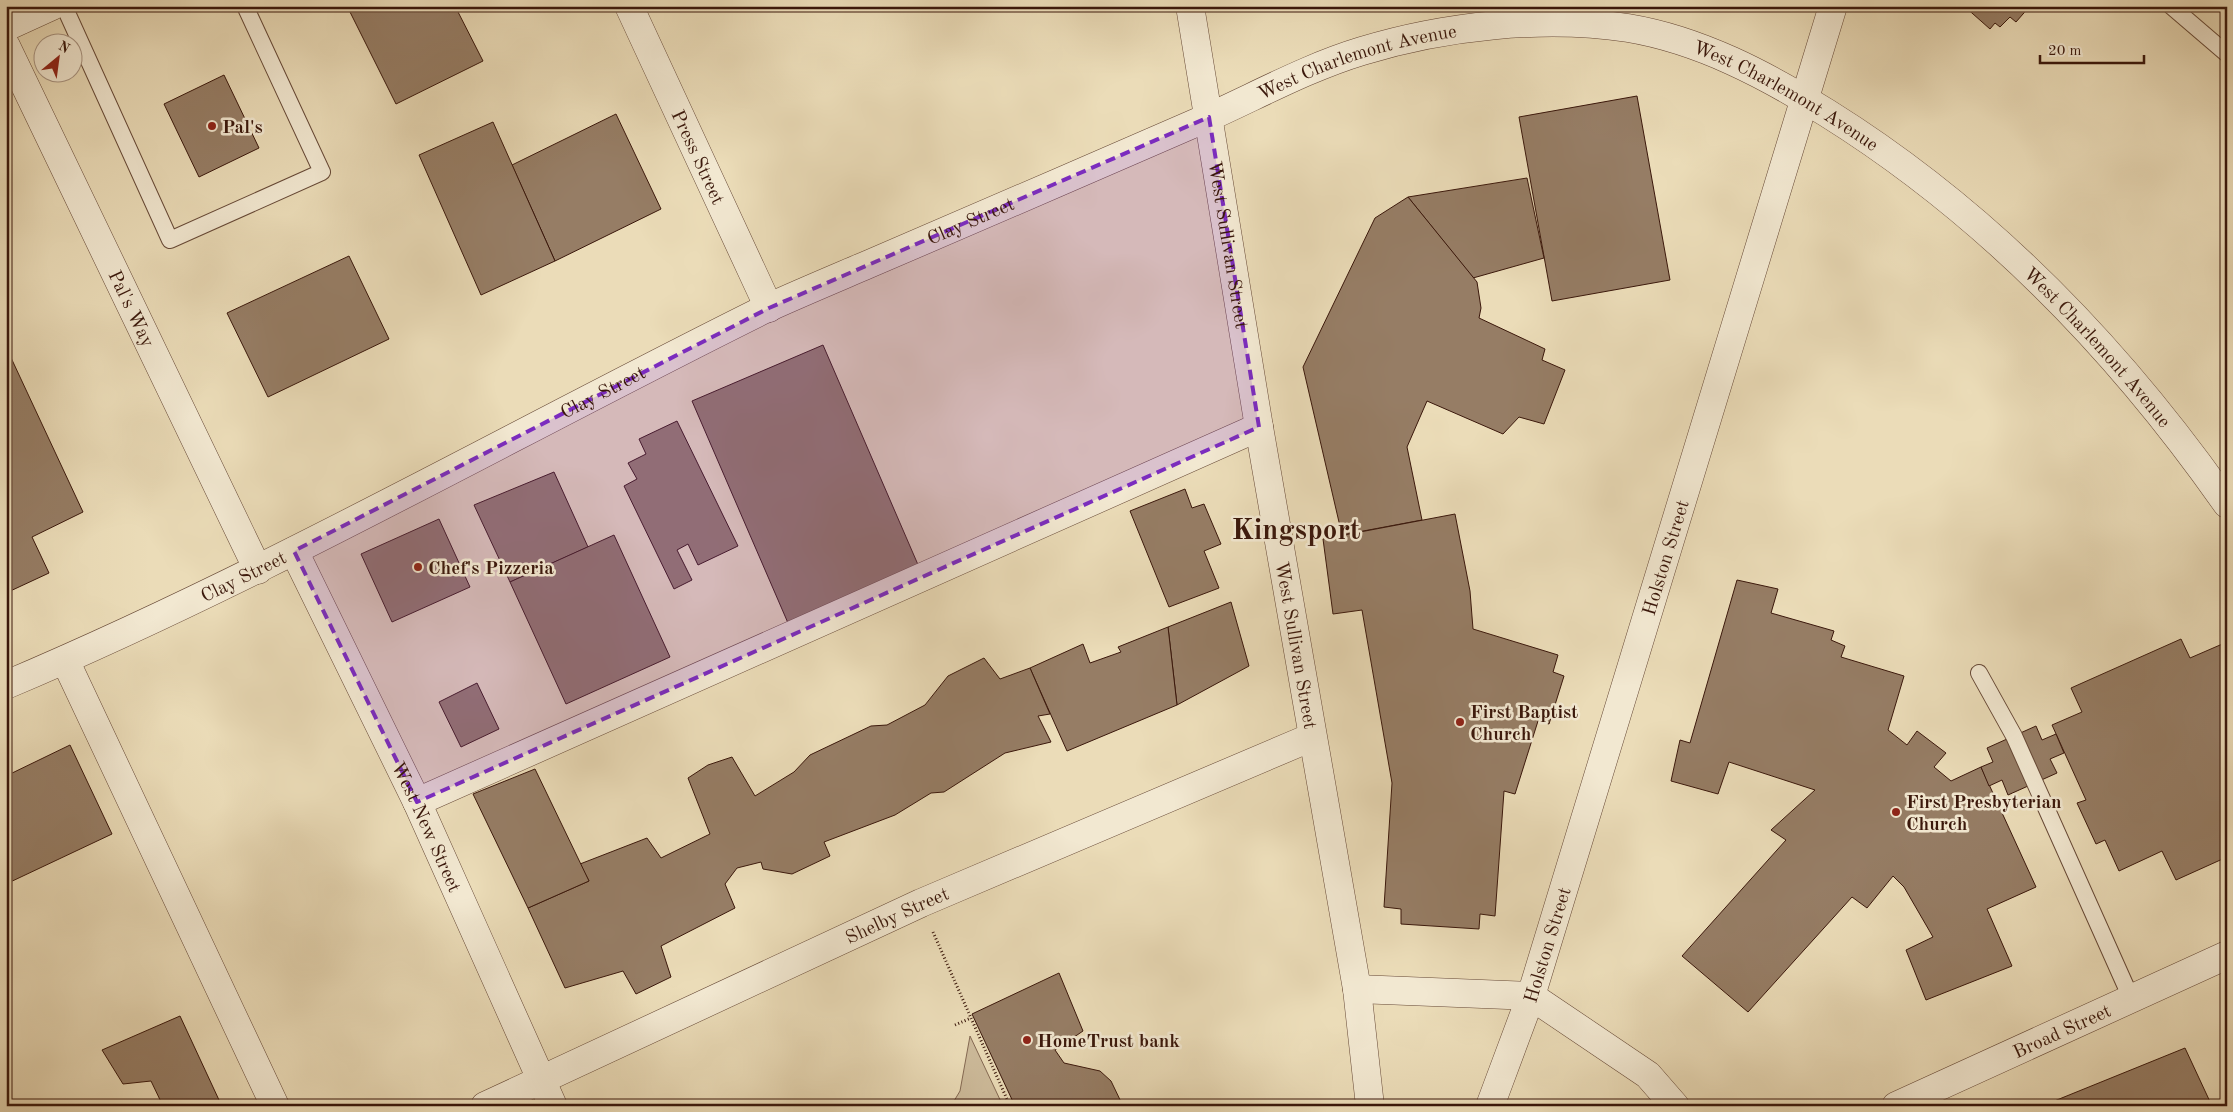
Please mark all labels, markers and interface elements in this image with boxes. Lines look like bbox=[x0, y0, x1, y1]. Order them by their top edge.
street label: West Charlemont Avenue bbox=[1255, 23, 1458, 105]
north arrow bbox=[32, 32, 82, 82]
scale bar bbox=[2040, 32, 2144, 64]
text: N bbox=[56, 39, 72, 56]
street label: West Charlemont Avenue bbox=[1690, 39, 1881, 156]
text: 20 m bbox=[2048, 44, 2082, 59]
street label: Press Street bbox=[667, 108, 727, 208]
place label: Pal's bbox=[222, 119, 263, 138]
marker: Pal's bbox=[206, 120, 218, 132]
street label: West Sullivan Street bbox=[1204, 160, 1250, 330]
street label: Clay Street bbox=[925, 195, 1018, 250]
street label: West Charlemont Avenue bbox=[2019, 265, 2173, 432]
street label: Pal's Way bbox=[103, 268, 156, 351]
street label: Clay Street bbox=[558, 364, 649, 424]
street label: Holston Street bbox=[1641, 498, 1694, 618]
district label: Kingsport bbox=[1231, 517, 1361, 546]
street label: Clay Street bbox=[198, 549, 290, 607]
place label: Chef's Pizzeria bbox=[428, 560, 554, 579]
street label: West Sullivan Street bbox=[1271, 560, 1318, 731]
marker: Chef's Pizzeria bbox=[412, 561, 424, 573]
place label: First Baptist Church bbox=[1470, 704, 1578, 745]
marker: First Baptist Church bbox=[1454, 716, 1466, 728]
street label: West New Street bbox=[387, 759, 463, 896]
place label: First Presbyterian Church bbox=[1906, 794, 2062, 835]
marker: First Presbyterian Church bbox=[1890, 806, 1902, 818]
street label: Shelby Street bbox=[843, 885, 952, 949]
street label: Holston Street bbox=[1522, 885, 1576, 1006]
street label: Broad Street bbox=[2011, 1002, 2115, 1063]
place label: HomeTrust bank bbox=[1037, 1033, 1180, 1052]
marker: HomeTrust bank bbox=[1021, 1034, 1033, 1046]

